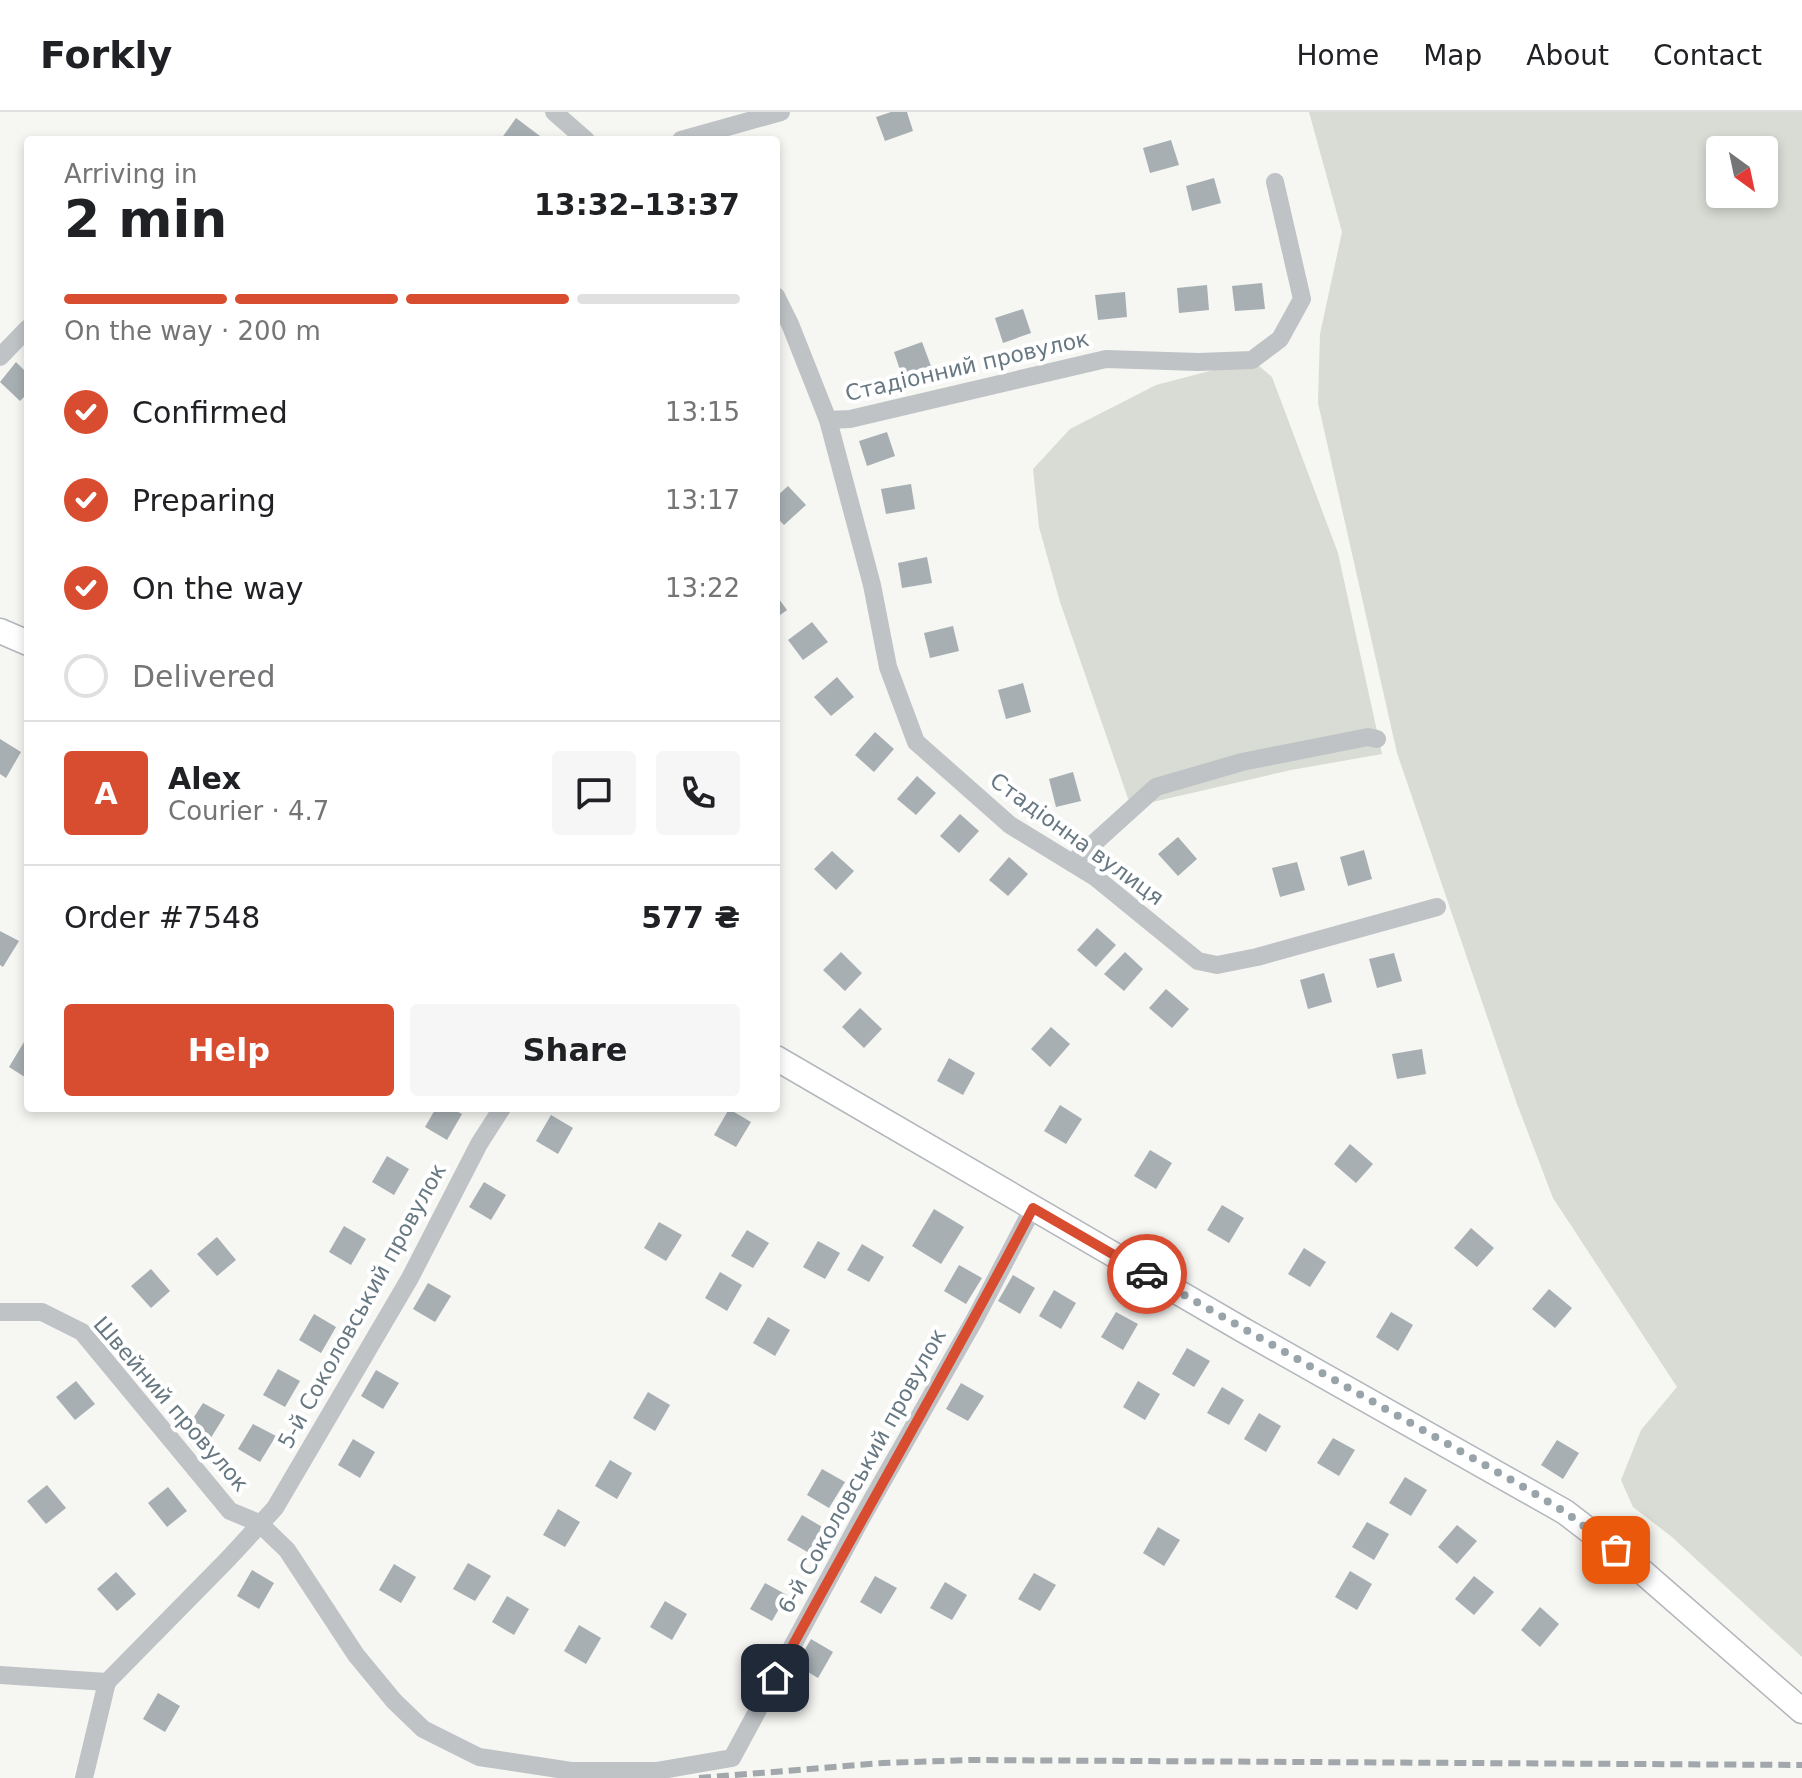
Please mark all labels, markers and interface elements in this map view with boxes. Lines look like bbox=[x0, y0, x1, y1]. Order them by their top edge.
text: Forkly bbox=[40, 33, 172, 77]
text: Home bbox=[1296, 39, 1379, 72]
text: Map bbox=[1423, 39, 1482, 72]
text: About bbox=[1526, 39, 1609, 72]
text: Contact bbox=[1653, 39, 1762, 72]
north arrow bbox=[1706, 136, 1778, 208]
map controls bbox=[1706, 136, 1778, 208]
text: Arriving in bbox=[64, 159, 198, 189]
text: 13:32–13:37 bbox=[534, 187, 740, 222]
text: 2 min bbox=[64, 189, 227, 249]
text: On the way · 200 m bbox=[64, 316, 321, 346]
street label: Стадіонний провулок bbox=[843, 326, 1091, 406]
icon: check bbox=[64, 390, 108, 434]
text: Confirmed bbox=[132, 395, 288, 430]
text: 13:15 bbox=[665, 397, 740, 427]
icon: check bbox=[64, 478, 108, 522]
text: Preparing bbox=[132, 483, 276, 518]
text: 13:17 bbox=[665, 485, 740, 515]
icon: check bbox=[64, 566, 108, 610]
text: On the way bbox=[132, 571, 304, 606]
text: 13:22 bbox=[665, 573, 740, 603]
text: Delivered bbox=[132, 659, 276, 694]
button: chat bbox=[552, 751, 636, 835]
button: phone bbox=[656, 751, 740, 835]
text: Alex bbox=[168, 761, 241, 796]
street label: Стадіонна вулиця bbox=[985, 768, 1169, 910]
text: A bbox=[94, 776, 118, 811]
text: Courier · 4.7 bbox=[168, 796, 329, 826]
text: Order #7548 bbox=[64, 900, 260, 935]
text: 577 ₴ bbox=[641, 900, 740, 935]
button: Help bbox=[64, 1004, 394, 1096]
button: Share bbox=[410, 1004, 740, 1096]
street label: 5-й Соколовський провулок bbox=[273, 1159, 451, 1453]
courier bbox=[1107, 1234, 1187, 1314]
icon: car bbox=[1125, 1252, 1169, 1296]
street label: Швейний провулок bbox=[88, 1312, 254, 1496]
street label: 6-й Соколовський провулок bbox=[773, 1324, 951, 1618]
pin bbox=[1582, 1516, 1650, 1584]
icon: bag bbox=[1594, 1528, 1638, 1572]
pin bbox=[741, 1644, 809, 1712]
icon: home bbox=[753, 1656, 797, 1700]

